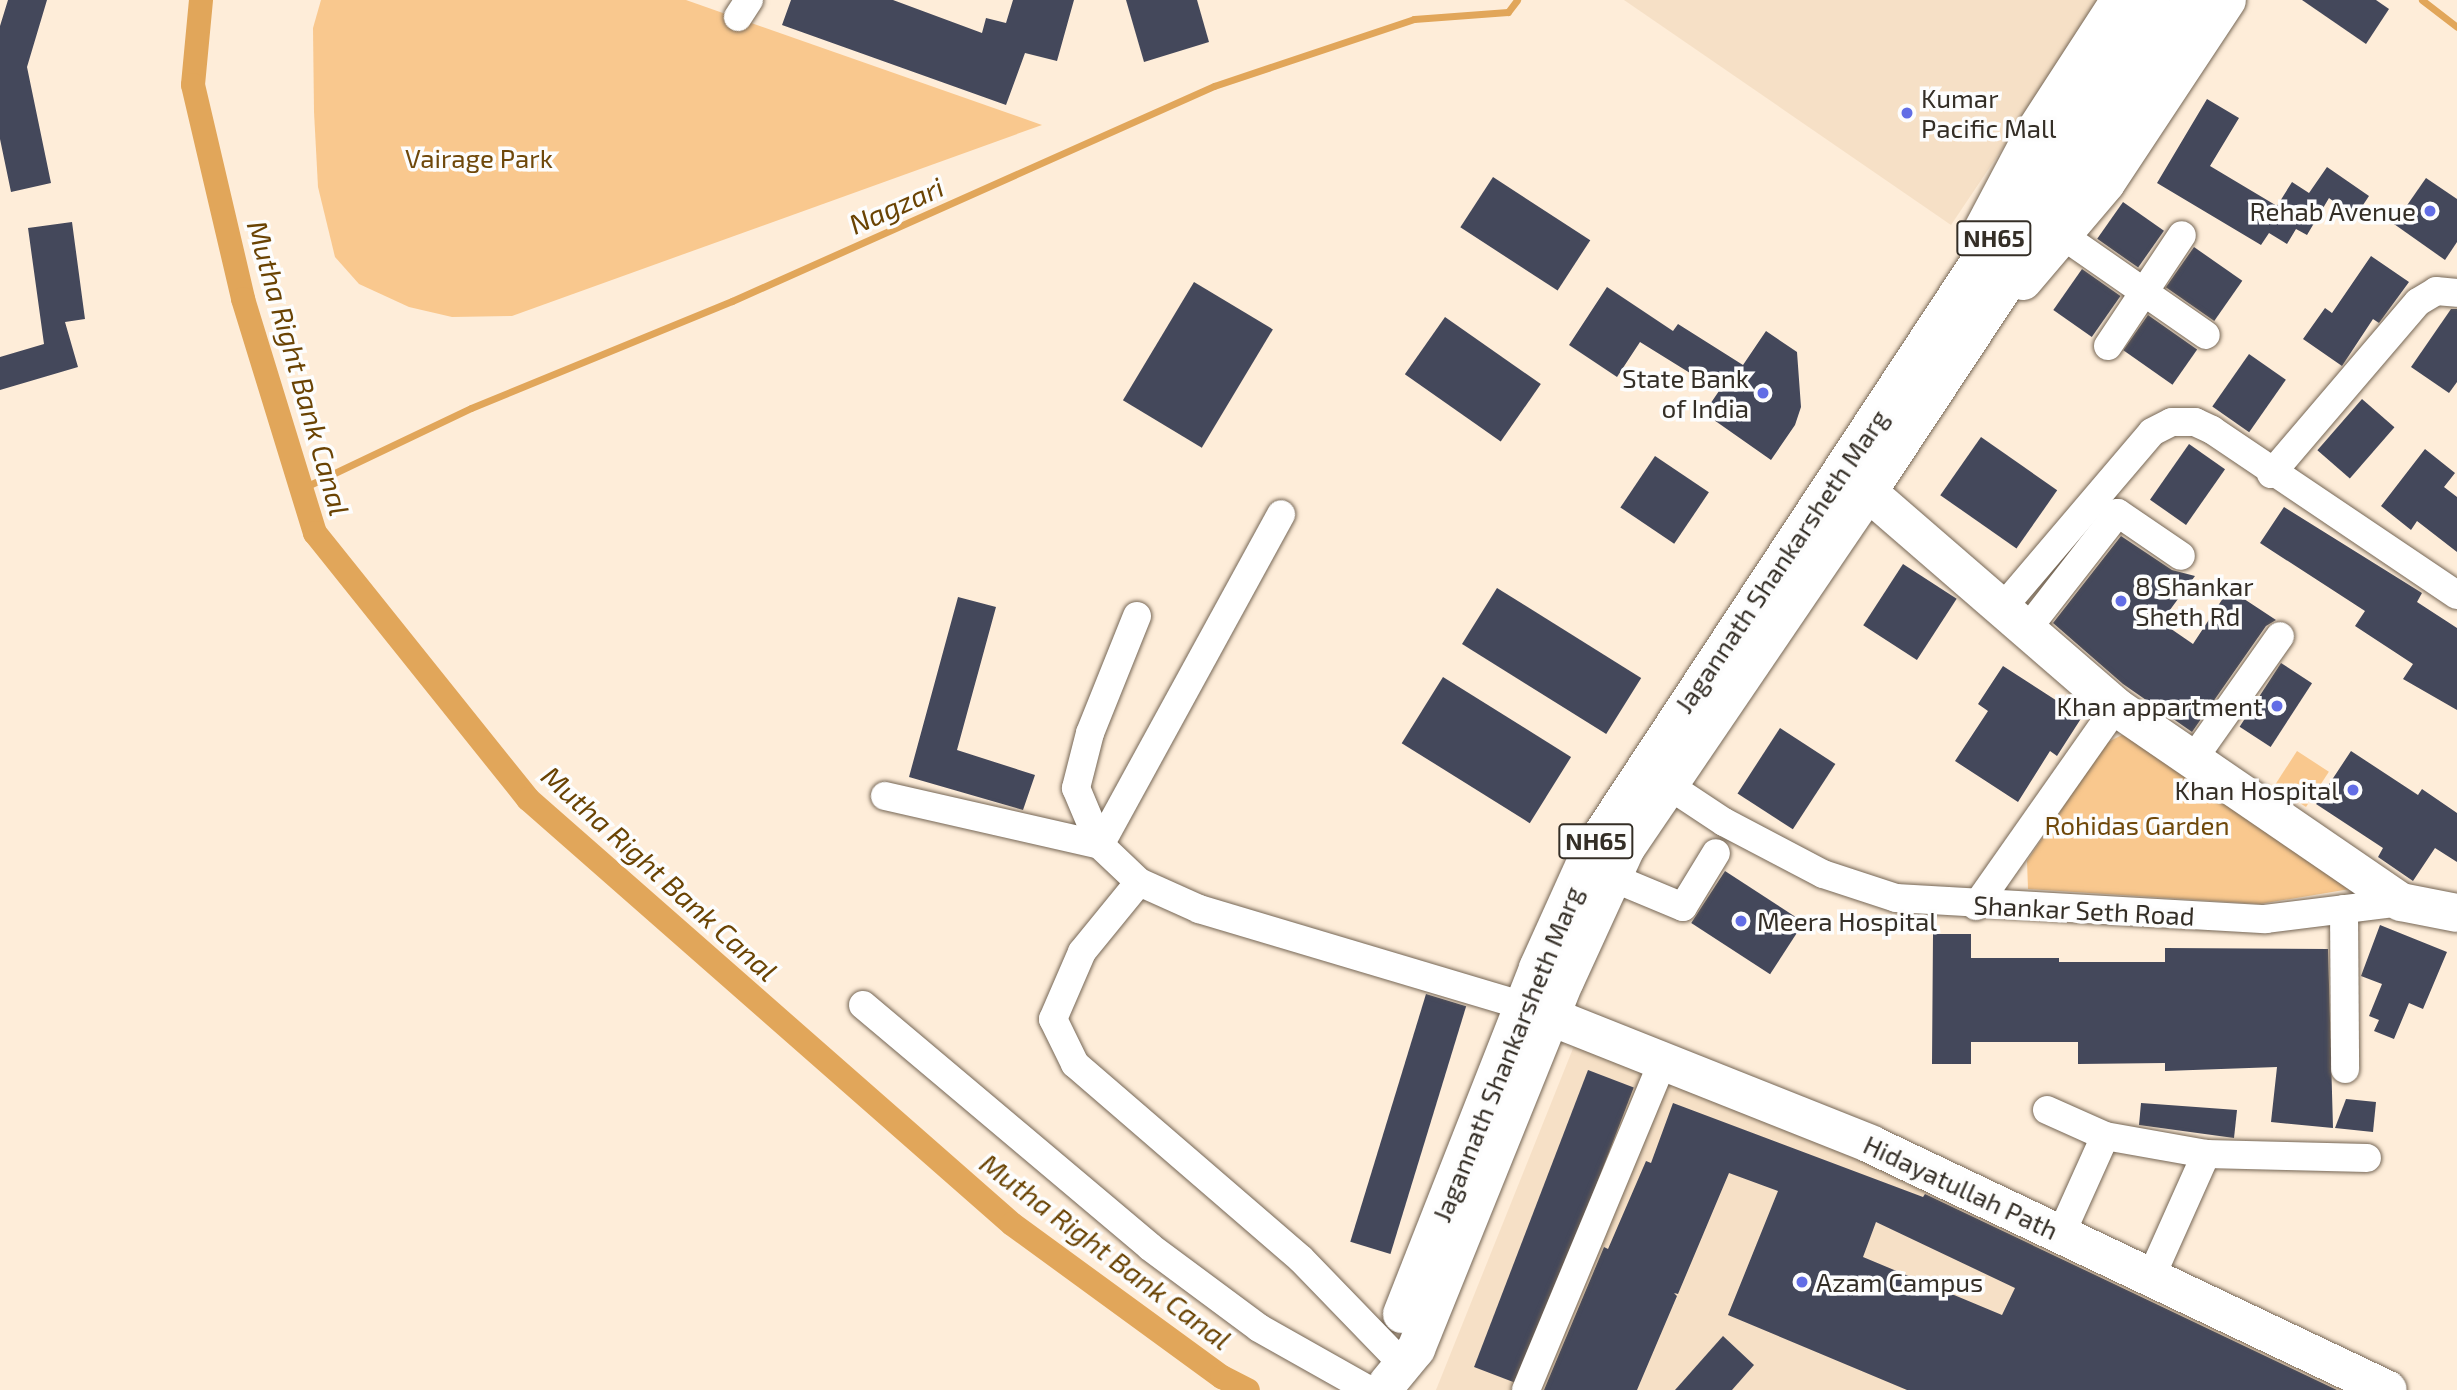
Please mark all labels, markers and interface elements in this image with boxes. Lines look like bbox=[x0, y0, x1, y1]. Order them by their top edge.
place label: Kumar Pacific Mall bbox=[1921, 82, 2056, 144]
marker: Kumar Pacific Mall bbox=[1899, 105, 1915, 121]
park label: Vairage Park bbox=[405, 142, 553, 174]
water label: Nagzari bbox=[843, 169, 949, 241]
place label: Rehab Avenue bbox=[2249, 195, 2416, 227]
marker: Rehab Avenue bbox=[2422, 203, 2438, 219]
water label: Mutha Right Bank Canal bbox=[241, 217, 357, 519]
road number: NH65 bbox=[1955, 218, 2032, 258]
place label: State Bank of India bbox=[1622, 362, 1749, 424]
marker: State Bank of India bbox=[1755, 385, 1771, 401]
street label: Jagannath Shankarsheth Marg bbox=[1668, 403, 1894, 719]
place label: 8 Shankar Sheth Rd bbox=[2135, 570, 2254, 632]
marker: 8 Shankar Sheth Rd bbox=[2113, 593, 2129, 609]
place label: Khan appartment bbox=[2057, 690, 2263, 722]
marker: Khan appartment bbox=[2269, 698, 2285, 714]
water label: Mutha Right Bank Canal bbox=[535, 758, 785, 988]
place label: Khan Hospital bbox=[2175, 774, 2339, 806]
marker: Khan Hospital bbox=[2345, 782, 2361, 798]
park label: Rohidas Garden bbox=[2044, 809, 2230, 841]
road number: NH65 bbox=[1558, 820, 1634, 862]
street label: Jagannath Shankarsheth Marg bbox=[1425, 882, 1589, 1226]
street label: Shankar Seth Road bbox=[1972, 889, 2196, 931]
place label: Meera Hospital bbox=[1757, 905, 1937, 937]
marker: Meera Hospital bbox=[1731, 911, 1751, 931]
street label: Hidayatullah Path bbox=[1859, 1128, 2063, 1246]
water label: Mutha Right Bank Canal bbox=[974, 1146, 1238, 1356]
place label: Azam Campus bbox=[1816, 1266, 1983, 1298]
marker: Azam Campus bbox=[1794, 1274, 1810, 1290]

